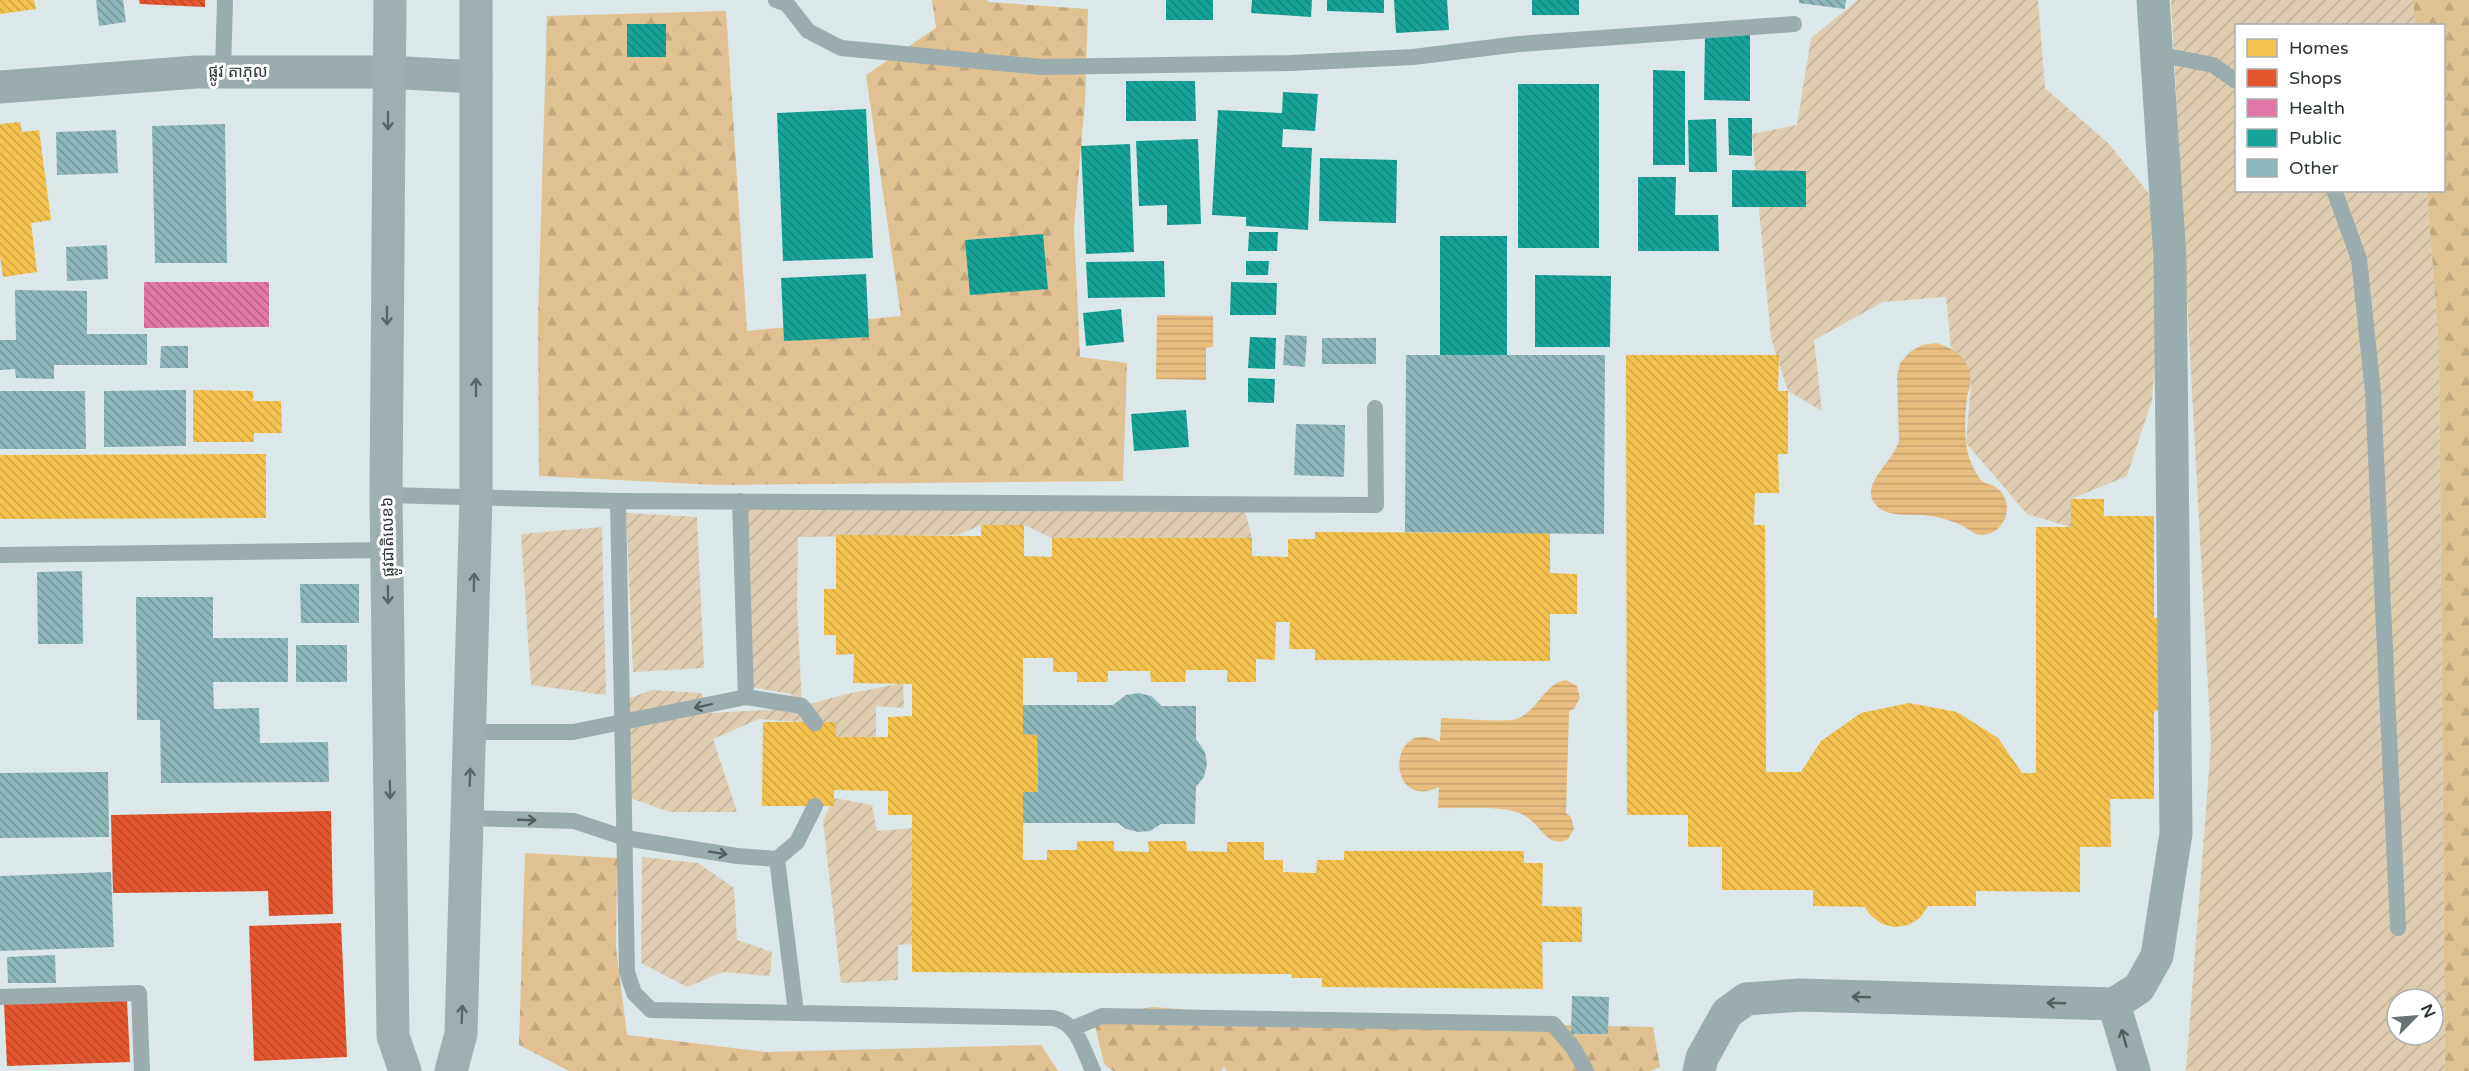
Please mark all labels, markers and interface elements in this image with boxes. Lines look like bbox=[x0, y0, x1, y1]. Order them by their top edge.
legend bbox=[2235, 24, 2445, 192]
text: Homes bbox=[2289, 37, 2349, 59]
street label: ផ្លូវ តាភុល bbox=[208, 62, 268, 86]
text: Shops bbox=[2289, 67, 2342, 89]
text: Health bbox=[2289, 97, 2345, 119]
one-way arrow bbox=[382, 111, 394, 131]
text: Public bbox=[2289, 127, 2342, 149]
text: Other bbox=[2289, 157, 2339, 179]
one-way arrow bbox=[381, 306, 393, 326]
one-way arrow bbox=[470, 378, 482, 398]
street label: ផ្លូវជាតិលេខ៦ bbox=[377, 497, 402, 577]
one-way arrow bbox=[469, 573, 480, 593]
one-way arrow bbox=[382, 585, 394, 605]
one-way arrow bbox=[694, 701, 714, 712]
one-way arrow bbox=[464, 768, 476, 788]
one-way arrow bbox=[384, 780, 396, 800]
one-way arrow bbox=[517, 814, 537, 825]
one-way arrow bbox=[708, 848, 728, 859]
north arrow bbox=[2385, 987, 2445, 1047]
one-way arrow bbox=[1851, 991, 1871, 1003]
one-way arrow bbox=[2046, 997, 2066, 1008]
text: N bbox=[2416, 1001, 2439, 1021]
one-way arrow bbox=[456, 1004, 468, 1024]
one-way arrow bbox=[2118, 1029, 2129, 1048]

